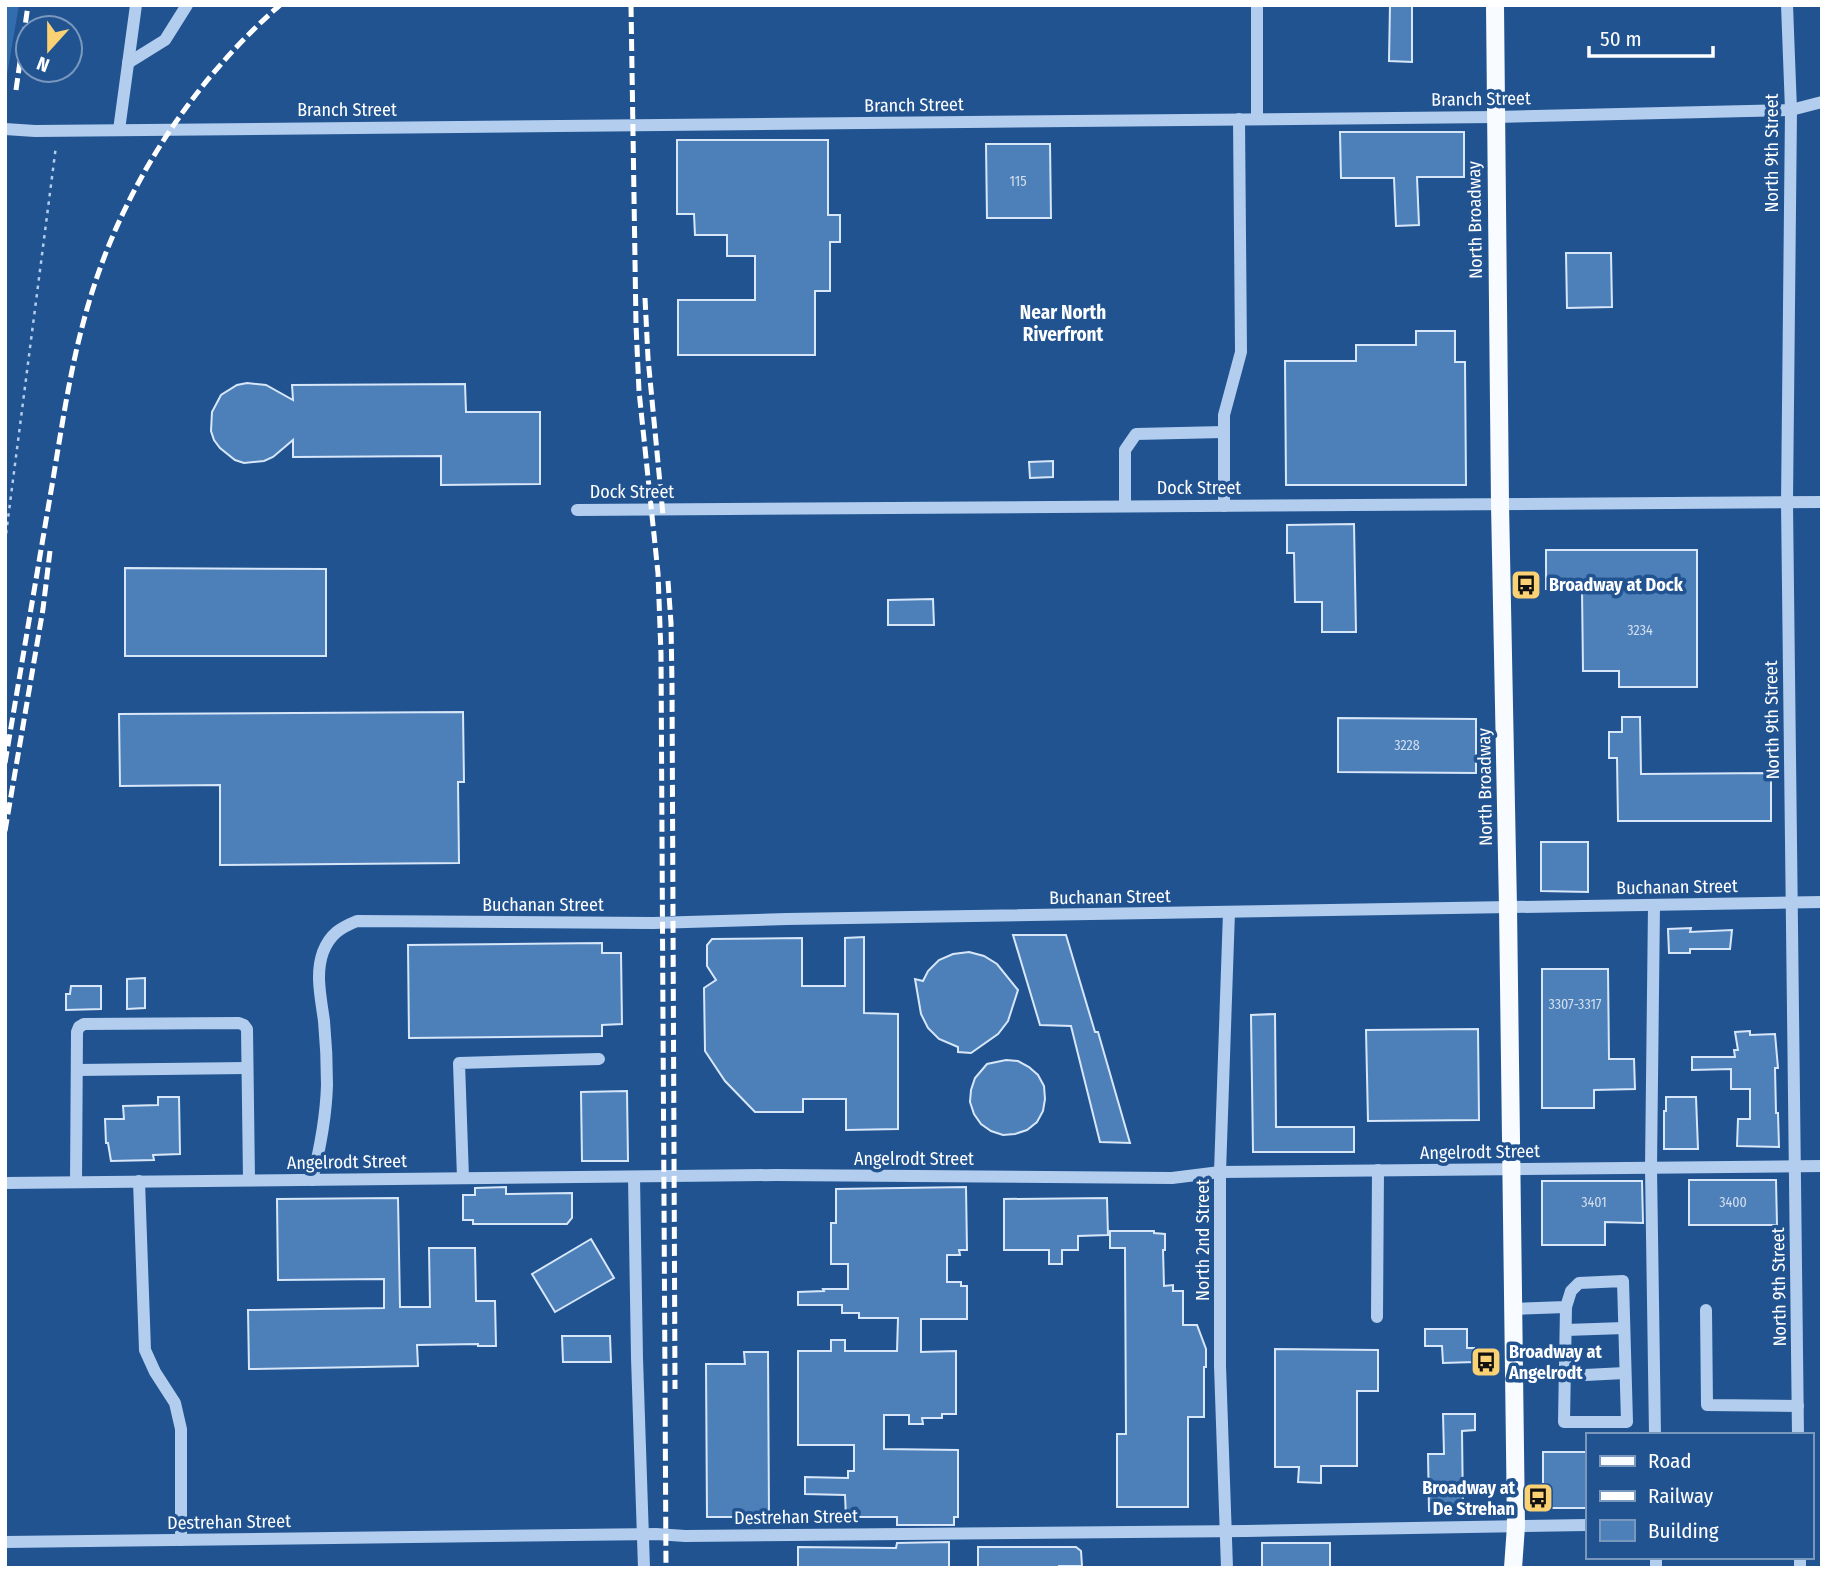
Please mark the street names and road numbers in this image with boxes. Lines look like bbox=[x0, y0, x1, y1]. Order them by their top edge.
street label: Branch Street bbox=[1431, 87, 1531, 111]
street label: Branch Street bbox=[864, 93, 964, 117]
street label: North 9th Street bbox=[1761, 93, 1783, 212]
street label: Branch Street bbox=[297, 99, 397, 121]
street label: North Broadway bbox=[1463, 161, 1487, 279]
street label: Dock Street bbox=[1157, 477, 1241, 499]
street label: Dock Street bbox=[590, 481, 674, 503]
street label: North 9th Street bbox=[1760, 660, 1784, 780]
street label: North Broadway bbox=[1473, 728, 1497, 846]
street label: Buchanan Street bbox=[1616, 875, 1738, 899]
street label: Buchanan Street bbox=[1049, 885, 1171, 909]
street label: Buchanan Street bbox=[482, 894, 604, 916]
street label: Angelrodt Street bbox=[1420, 1140, 1540, 1164]
street label: Angelrodt Street bbox=[854, 1148, 974, 1170]
street label: Angelrodt Street bbox=[287, 1150, 407, 1174]
street label: North 2nd Street bbox=[1192, 1179, 1214, 1301]
street label: North 9th Street bbox=[1767, 1227, 1791, 1347]
street label: Destrehan Street bbox=[734, 1505, 858, 1529]
street label: Destrehan Street bbox=[167, 1510, 291, 1534]

